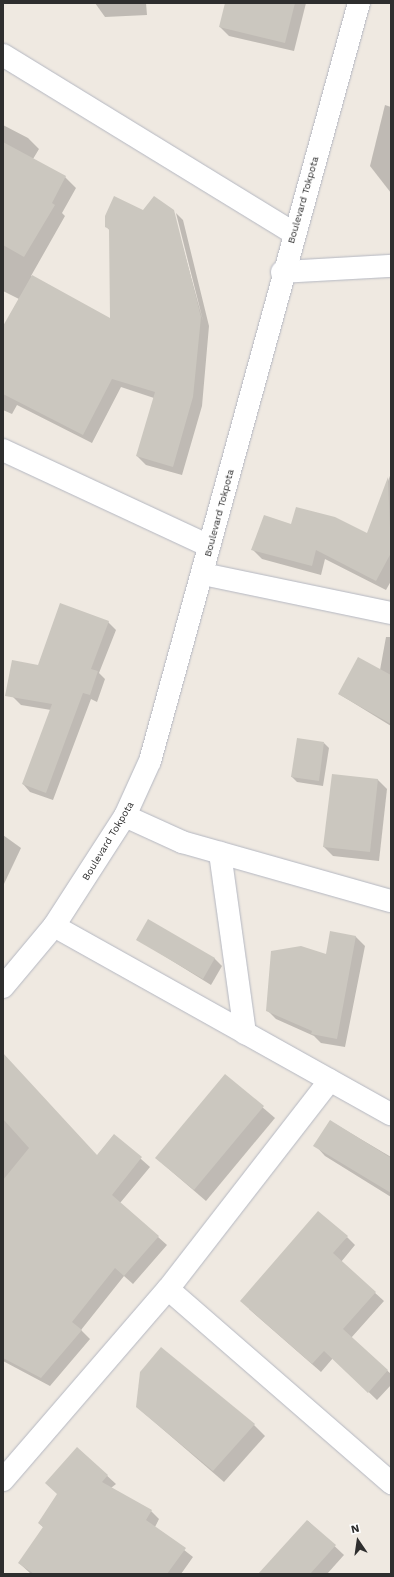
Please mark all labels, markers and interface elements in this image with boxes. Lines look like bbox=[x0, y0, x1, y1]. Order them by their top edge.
street label: Boulevard Tokpota bbox=[285, 155, 321, 245]
street label: Boulevard Tokpota bbox=[202, 468, 236, 558]
street label: Boulevard Tokpota bbox=[80, 799, 136, 883]
north arrow bbox=[338, 1521, 378, 1561]
text: N bbox=[350, 1522, 361, 1536]

